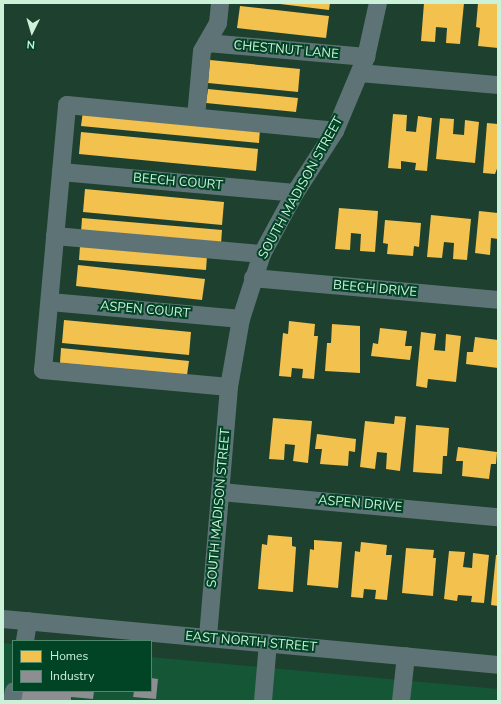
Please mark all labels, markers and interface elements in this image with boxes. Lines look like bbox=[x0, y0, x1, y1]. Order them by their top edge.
north arrow bbox=[12, 12, 52, 52]
text: N bbox=[26, 37, 36, 52]
street label: CHESTNUT LANE bbox=[233, 38, 339, 62]
street label: SOUTH MADISON STREET bbox=[255, 114, 347, 262]
street label: BEECH COURT bbox=[132, 170, 224, 194]
street label: BEECH DRIVE bbox=[332, 278, 418, 300]
street label: ASPEN COURT bbox=[99, 298, 191, 322]
street label: SOUTH MADISON STREET bbox=[204, 428, 234, 588]
street label: ASPEN DRIVE bbox=[317, 493, 403, 515]
street label: EAST NORTH STREET bbox=[185, 628, 317, 656]
legend bbox=[12, 640, 152, 692]
text: Homes bbox=[50, 648, 88, 664]
text: Industry bbox=[50, 668, 94, 684]

